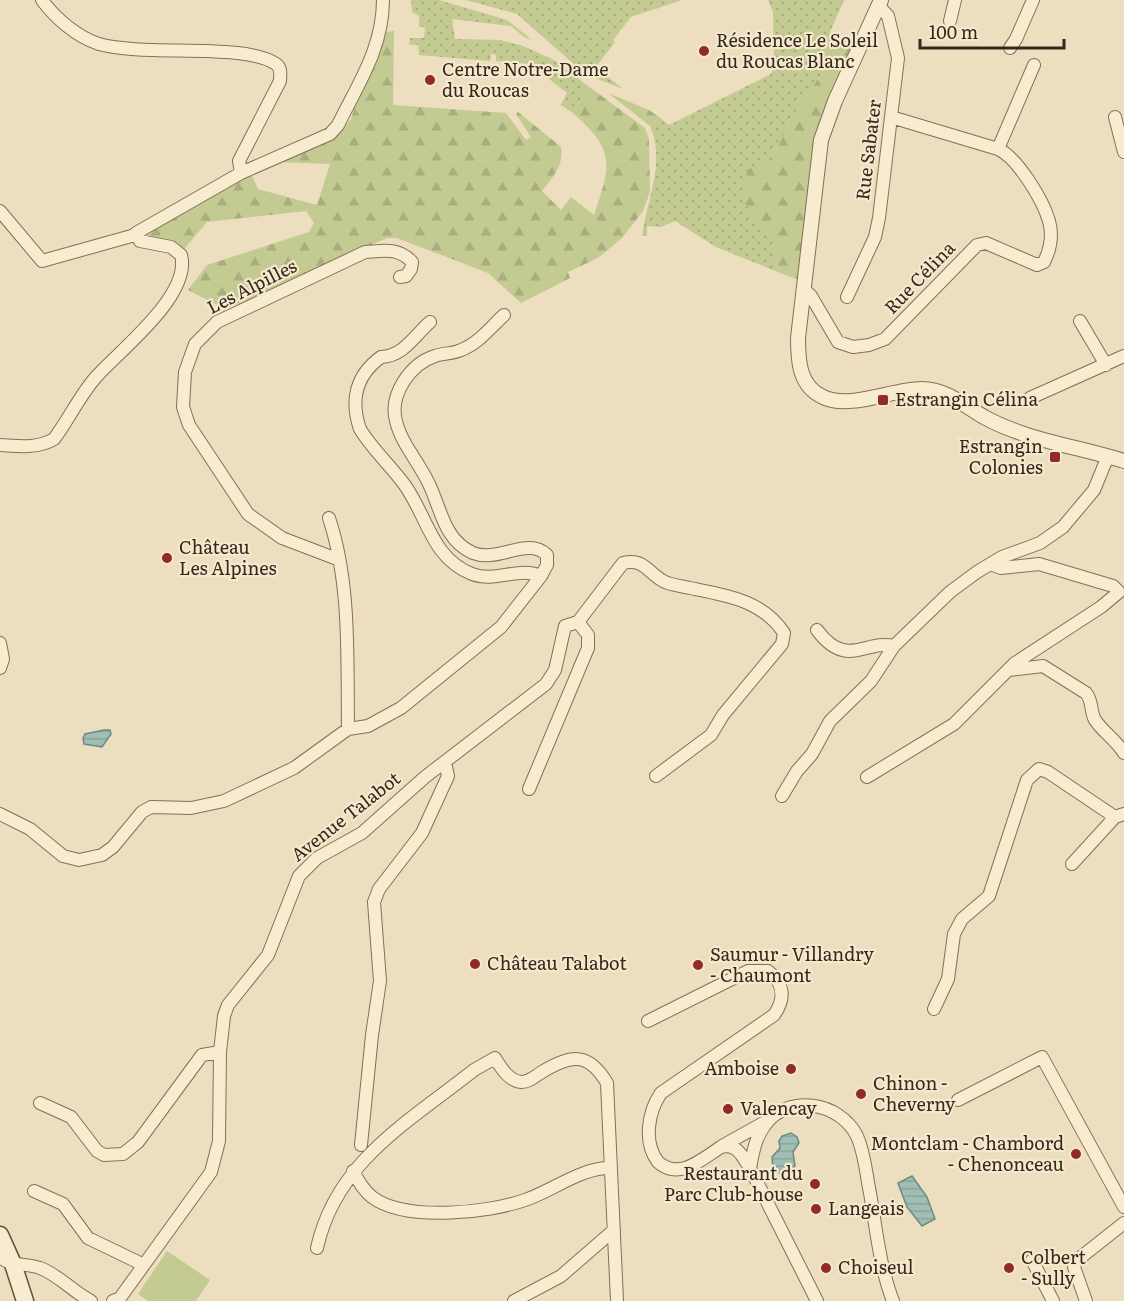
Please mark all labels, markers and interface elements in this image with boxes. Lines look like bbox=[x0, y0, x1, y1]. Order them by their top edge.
scale bar bbox=[920, 12, 1064, 50]
text: 100 m bbox=[929, 18, 978, 45]
place label: Résidence Le Soleil du Roucas Blanc bbox=[716, 26, 878, 74]
marker: Résidence Le Soleil du Roucas Blanc bbox=[697, 44, 711, 58]
place label: Centre Notre-Dame du Roucas bbox=[442, 55, 609, 103]
marker: Centre Notre-Dame du Roucas bbox=[423, 73, 437, 87]
street label: Rue Sabater bbox=[848, 97, 887, 202]
street label: Rue Célina bbox=[877, 234, 961, 319]
street label: Les Alpilles bbox=[202, 251, 301, 320]
place label: Estrangin Célina bbox=[895, 385, 1038, 412]
marker: Estrangin Célina bbox=[876, 393, 890, 407]
place label: Estrangin Colonies bbox=[959, 432, 1043, 480]
marker: Estrangin Colonies bbox=[1048, 450, 1062, 464]
place label: Château Les Alpines bbox=[179, 533, 277, 581]
marker: Château Les Alpines bbox=[160, 551, 174, 565]
street label: Avenue Talabot bbox=[285, 764, 406, 867]
place label: Saumur - Villandry - Chaumont bbox=[710, 940, 875, 988]
place label: Château Talabot bbox=[487, 949, 627, 976]
marker: Château Talabot bbox=[468, 957, 482, 971]
marker: Saumur - Villandry - Chaumont bbox=[691, 958, 705, 972]
place label: Amboise bbox=[704, 1054, 779, 1081]
marker: Amboise bbox=[784, 1062, 798, 1076]
place label: Chinon - Cheverny bbox=[873, 1069, 956, 1117]
marker: Chinon - Cheverny bbox=[854, 1087, 868, 1101]
place label: Valencay bbox=[740, 1094, 817, 1121]
marker: Valencay bbox=[721, 1102, 735, 1116]
place label: Montclam - Chambord - Chenonceau bbox=[871, 1129, 1064, 1177]
marker: Montclam - Chambord - Chenonceau bbox=[1069, 1147, 1083, 1161]
place label: Restaurant du Parc Club-house bbox=[664, 1159, 803, 1207]
marker: Restaurant du Parc Club-house bbox=[808, 1177, 822, 1191]
place label: Langeais bbox=[828, 1194, 904, 1221]
marker: Langeais bbox=[809, 1202, 823, 1216]
place label: Colbert - Sully bbox=[1021, 1243, 1086, 1291]
place label: Choiseul bbox=[838, 1253, 914, 1280]
marker: Choiseul bbox=[819, 1261, 833, 1275]
marker: Colbert - Sully bbox=[1002, 1261, 1016, 1275]

